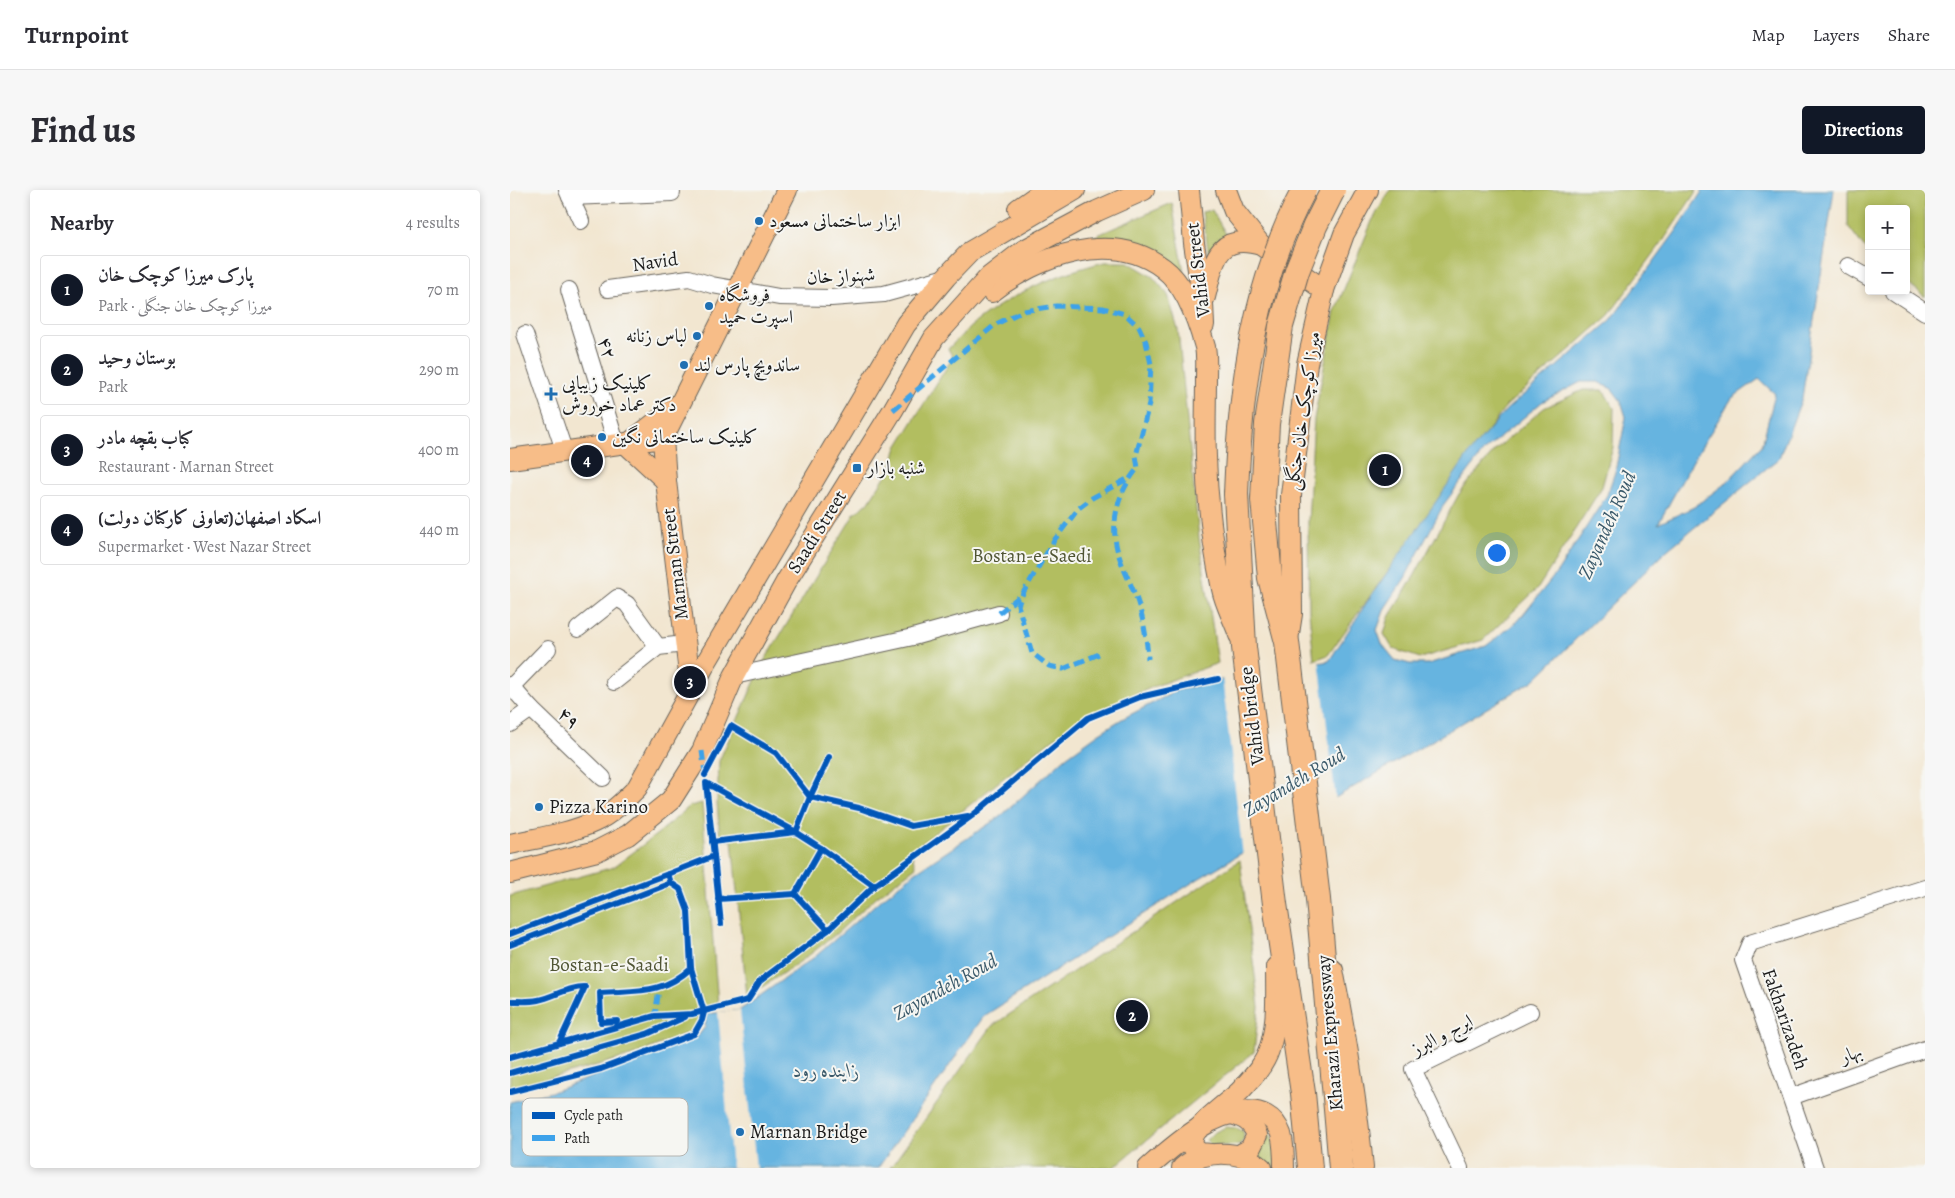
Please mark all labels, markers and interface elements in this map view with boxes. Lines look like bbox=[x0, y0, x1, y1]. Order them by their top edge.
text: Turnpoint bbox=[25, 19, 129, 51]
text: Map bbox=[1752, 23, 1785, 47]
text: Layers bbox=[1813, 23, 1860, 47]
text: Share bbox=[1888, 23, 1930, 47]
text: Find us bbox=[30, 106, 136, 154]
button: Directions bbox=[1802, 106, 1925, 154]
map controls bbox=[1865, 205, 1910, 295]
button: + bbox=[1865, 205, 1910, 250]
place label: ابزار ساختمانی مسعود bbox=[769, 208, 901, 234]
text: Nearby bbox=[50, 209, 113, 237]
text: 4 results bbox=[406, 212, 460, 234]
marker: ابزار ساختمانی مسعود bbox=[753, 215, 765, 227]
street label: Vahid Street bbox=[1179, 221, 1217, 320]
street label: Navid bbox=[631, 246, 680, 278]
button: − bbox=[1865, 250, 1910, 295]
street label: شهنواز خان bbox=[806, 261, 876, 291]
text: پارک میرزا کوچک خان bbox=[98, 262, 253, 288]
text: 1 bbox=[64, 279, 70, 301]
text: 70 m bbox=[427, 279, 459, 301]
place label: فروشگاه اسپرت حمید bbox=[719, 282, 793, 330]
text: Park · میرزا کوچک خان جنگلی bbox=[98, 295, 272, 317]
marker: فروشگاه اسپرت حمید bbox=[703, 300, 715, 312]
place label: لباس زنانه bbox=[626, 323, 687, 349]
marker: لباس زنانه bbox=[691, 330, 703, 342]
street label: میرزا کوچک خان جنگلی bbox=[1279, 330, 1328, 492]
street label: ۴۲ bbox=[591, 334, 623, 362]
text: بوستان وحید bbox=[98, 345, 176, 371]
place label: ساندویچ پارس لند bbox=[694, 352, 800, 381]
text: 2 bbox=[63, 359, 71, 381]
text: 290 m bbox=[419, 359, 459, 381]
marker: ساندویچ پارس لند bbox=[678, 359, 690, 371]
place label: کلینیک زیبایی دکتر عماد خوروش bbox=[562, 370, 677, 418]
text: Park bbox=[98, 376, 128, 398]
marker: کلینیک زیبایی دکتر عماد خوروش bbox=[544, 387, 558, 401]
place label: کلینیک ساختمانی نگین bbox=[612, 424, 758, 450]
text: کباب بقچه مادر bbox=[98, 425, 193, 451]
marker: کلینیک ساختمانی نگین bbox=[596, 431, 608, 443]
text: 3 bbox=[64, 439, 70, 461]
text: 400 m bbox=[418, 439, 459, 461]
pin: 4 bbox=[571, 442, 603, 480]
pin: 1 bbox=[1369, 451, 1401, 489]
place label: شنبه بازار bbox=[865, 455, 925, 481]
text: Restaurant · Marnan Street bbox=[98, 456, 274, 478]
marker: شنبه بازار bbox=[851, 462, 863, 474]
water label: Zayandeh Roud bbox=[1571, 466, 1643, 583]
street label: Saadi Street bbox=[781, 485, 853, 579]
text: اسکاد اصفهان(تعاونی کارکنان دولت) bbox=[98, 505, 321, 531]
street label: Marnan Street bbox=[655, 507, 695, 621]
text: 4 bbox=[63, 519, 71, 541]
text: 440 m bbox=[419, 519, 459, 541]
text: Supermarket · West Nazar Street bbox=[98, 536, 311, 558]
your location bbox=[1484, 540, 1510, 566]
park label: Bostan-e-Saedi bbox=[972, 543, 1092, 569]
pin: 3 bbox=[674, 663, 706, 701]
street label: Vahid bridge bbox=[1233, 665, 1271, 768]
street label: ۴۹ bbox=[552, 701, 586, 735]
water label: Zayandeh Roud bbox=[1238, 740, 1351, 823]
place label: Pizza Karino bbox=[549, 794, 648, 820]
marker: Pizza Karino bbox=[533, 801, 545, 813]
water label: Zayandeh Roud bbox=[888, 947, 1003, 1027]
park label: Bostan-e-Saadi bbox=[549, 952, 669, 978]
street label: Kharazi Expressway bbox=[1310, 954, 1350, 1112]
street label: Fakharizadeh bbox=[1756, 965, 1814, 1073]
pin: 2 bbox=[1116, 997, 1148, 1035]
street label: ایرج و البرز bbox=[1405, 1008, 1479, 1067]
street label: بهار bbox=[1834, 1038, 1866, 1071]
water label: زاینده رود bbox=[793, 1057, 859, 1084]
legend bbox=[522, 1098, 688, 1156]
text: Cycle path bbox=[564, 1106, 624, 1125]
place label: Marnan Bridge bbox=[750, 1119, 868, 1145]
marker: Marnan Bridge bbox=[734, 1126, 746, 1138]
text: Path bbox=[564, 1129, 591, 1148]

